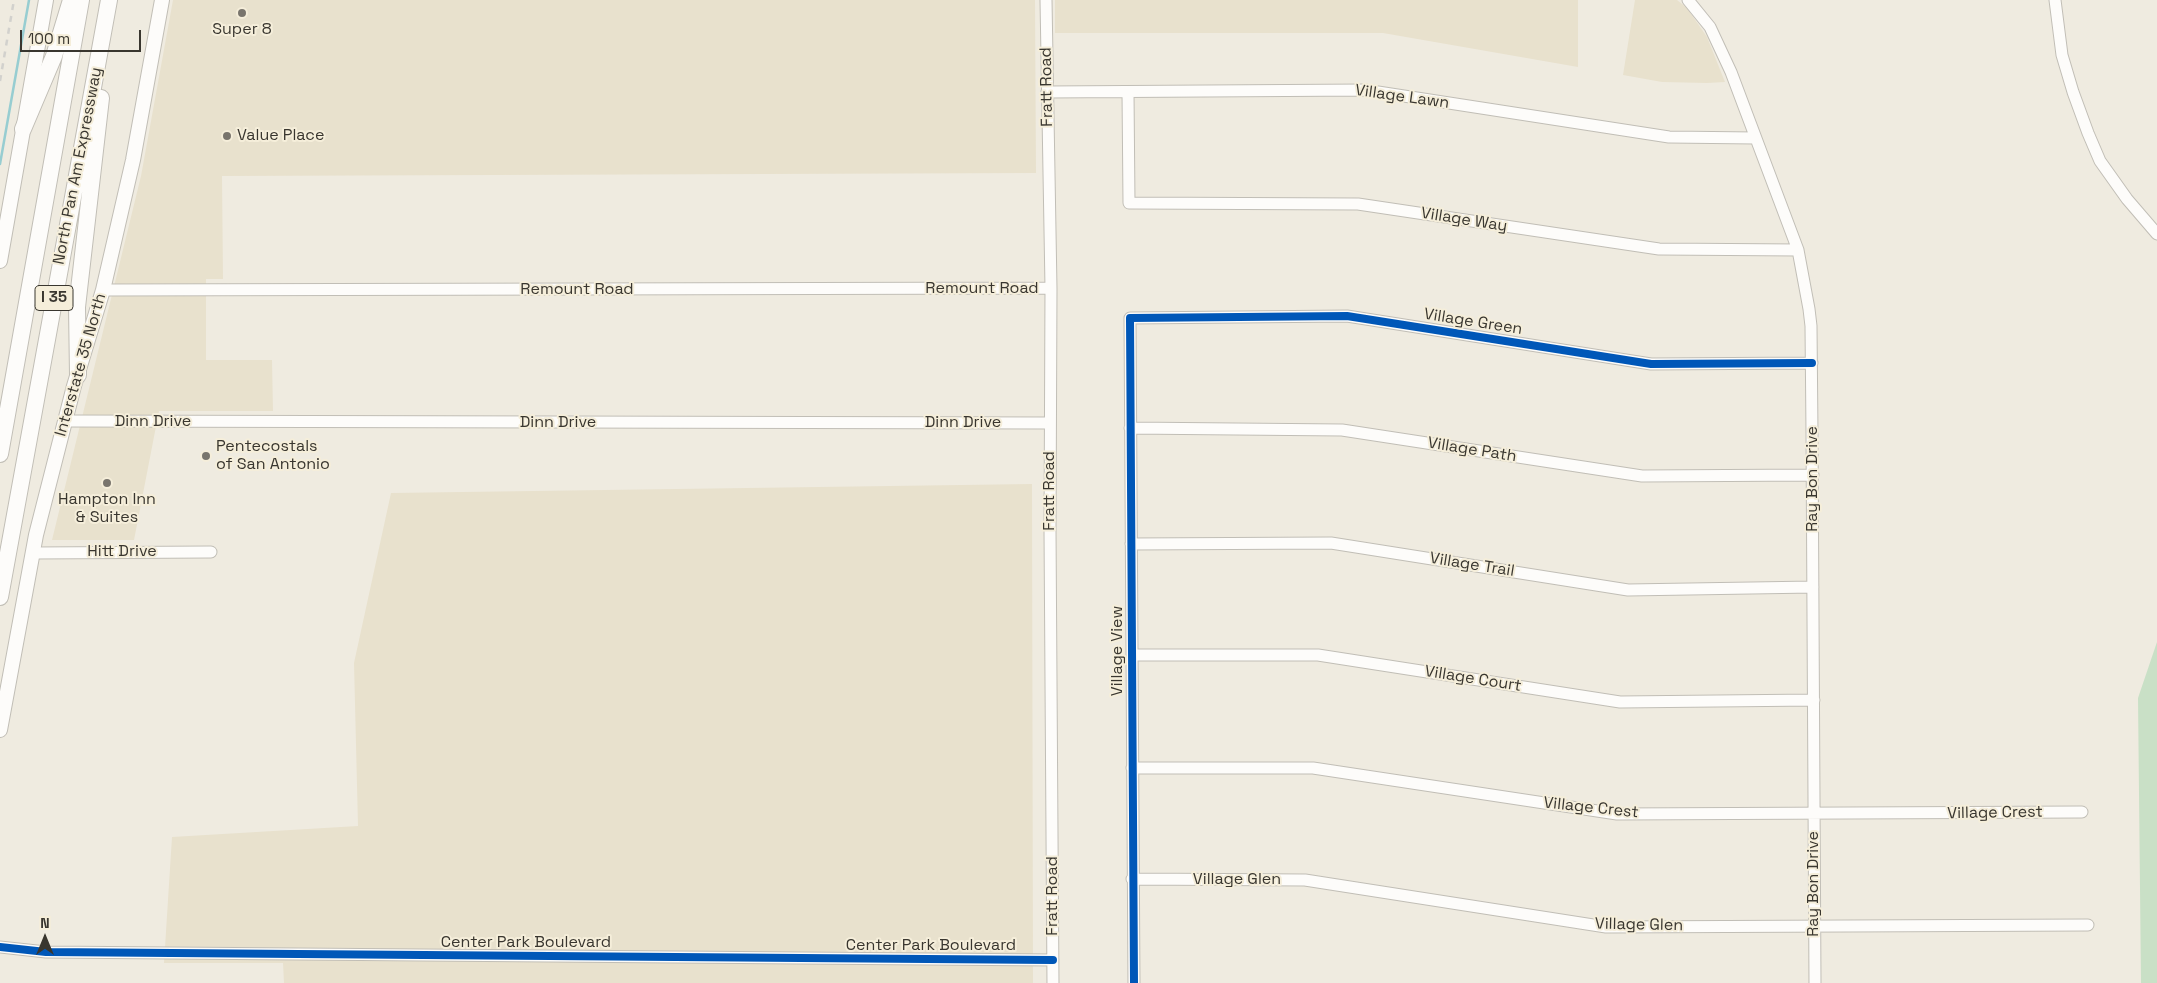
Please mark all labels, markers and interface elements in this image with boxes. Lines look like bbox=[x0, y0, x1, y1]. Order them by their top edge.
marker: Super 8 bbox=[236, 7, 248, 19]
scale bar bbox=[22, 20, 144, 52]
place label: Super 8 bbox=[212, 20, 272, 40]
text: 100 m bbox=[28, 29, 70, 48]
street label: Fratt Road bbox=[1037, 47, 1057, 127]
street label: North Pan Am Expressway bbox=[49, 66, 107, 266]
street label: Village Lawn bbox=[1354, 81, 1450, 113]
place label: Value Place bbox=[237, 126, 324, 146]
marker: Value Place bbox=[221, 130, 233, 142]
street label: Village Way bbox=[1419, 204, 1509, 236]
street label: Remount Road bbox=[925, 279, 1039, 299]
street label: Remount Road bbox=[520, 280, 634, 300]
road number: I 35 bbox=[35, 286, 73, 310]
street label: Interstate 35 North bbox=[51, 291, 111, 439]
street label: Village Green bbox=[1422, 305, 1524, 339]
street label: Dinn Drive bbox=[115, 412, 191, 432]
street label: Dinn Drive bbox=[520, 413, 596, 433]
street label: Dinn Drive bbox=[925, 413, 1001, 433]
street label: Ray Bon Drive bbox=[1803, 426, 1823, 532]
street label: Village Path bbox=[1426, 433, 1518, 467]
place label: Pentecostals of San Antonio bbox=[216, 437, 330, 475]
marker: Pentecostals of San Antonio bbox=[200, 450, 212, 462]
street label: Fratt Road bbox=[1040, 451, 1060, 531]
marker: Hampton Inn & Suites bbox=[101, 477, 113, 489]
place label: Hampton Inn & Suites bbox=[58, 490, 156, 528]
street label: Hitt Drive bbox=[87, 542, 157, 562]
street label: Village Trail bbox=[1428, 549, 1516, 581]
street label: Village View bbox=[1108, 606, 1128, 696]
street label: Village Court bbox=[1423, 662, 1523, 696]
street label: Village Crest bbox=[1542, 793, 1640, 823]
street label: Village Crest bbox=[1947, 803, 2043, 823]
street label: Ray Bon Drive bbox=[1804, 831, 1824, 937]
street label: Fratt Road bbox=[1043, 856, 1063, 936]
street label: Village Glen bbox=[1193, 870, 1281, 890]
north arrow bbox=[20, 913, 70, 963]
text: N bbox=[40, 914, 50, 932]
street label: Village Glen bbox=[1595, 915, 1683, 935]
street label: Center Park Boulevard bbox=[441, 933, 611, 953]
street label: Center Park Boulevard bbox=[846, 936, 1016, 956]

